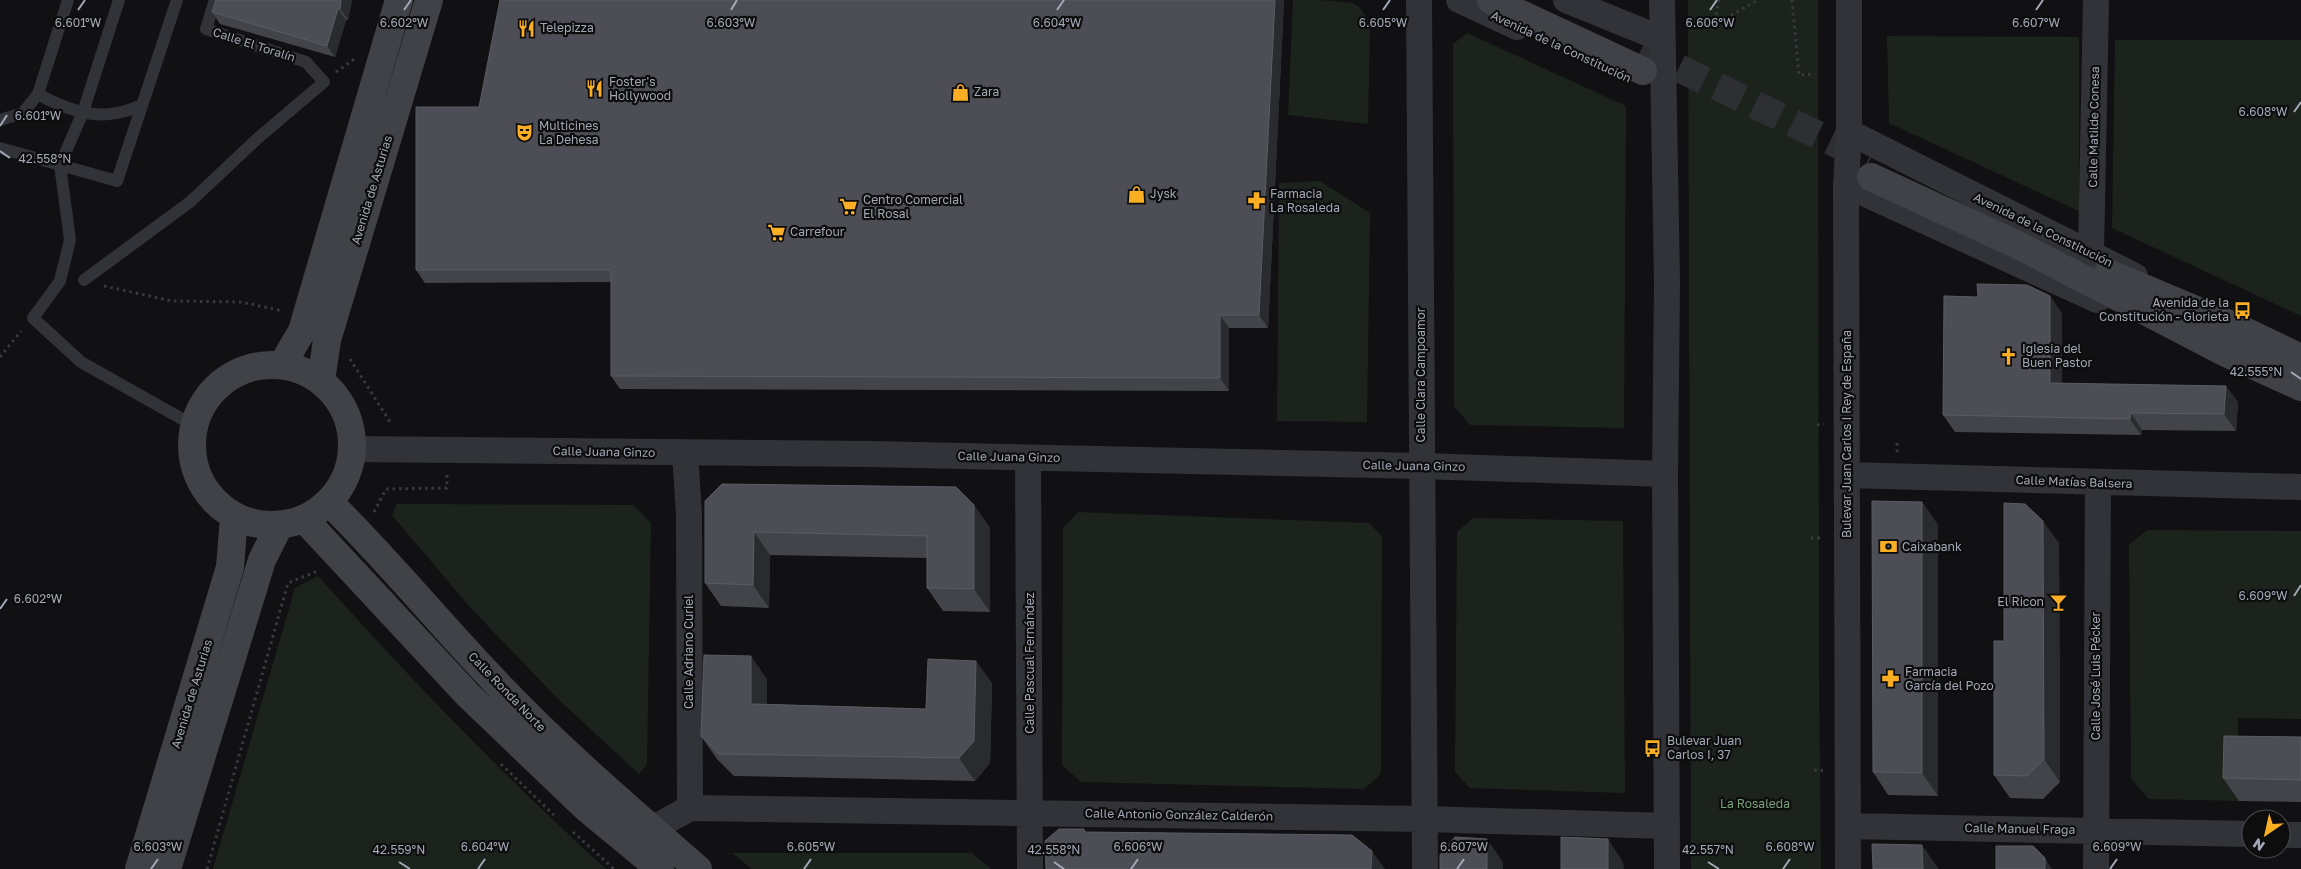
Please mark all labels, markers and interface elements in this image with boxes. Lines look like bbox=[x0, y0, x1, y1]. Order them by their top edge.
street label: Avenida de la Constitución bbox=[1489, 7, 1634, 86]
text: 6.601°W bbox=[55, 15, 102, 30]
text: 6.602°W bbox=[380, 15, 429, 30]
text: 6.603°W bbox=[707, 15, 756, 30]
text: 6.604°W bbox=[1033, 15, 1082, 30]
text: 6.605°W bbox=[1359, 15, 1408, 30]
text: 6.606°W bbox=[1685, 15, 1735, 30]
text: 6.607°W bbox=[2012, 15, 2061, 30]
restaurant icon: Telepizza bbox=[516, 18, 536, 38]
place label: Telepizza bbox=[540, 20, 594, 35]
street label: Calle El Toralín bbox=[211, 24, 297, 65]
street label: Calle Matilde Conesa bbox=[2085, 66, 2102, 188]
place label: Foster's Hollywood bbox=[609, 74, 671, 103]
restaurant icon: Foster's Hollywood bbox=[585, 79, 605, 99]
shop icon: Zara bbox=[950, 82, 970, 102]
place label: Zara bbox=[974, 84, 999, 99]
text: 6.608°W bbox=[2238, 104, 2288, 119]
text: 6.601°W bbox=[15, 108, 62, 123]
place label: Multicines La Dehesa bbox=[539, 118, 599, 147]
theatre icon: Multicines La Dehesa bbox=[515, 123, 535, 143]
street label: Avenida de Asturias bbox=[348, 133, 395, 246]
text: 42.558°N bbox=[19, 151, 71, 166]
shop icon: Jysk bbox=[1126, 184, 1146, 204]
place label: Jysk bbox=[1150, 186, 1177, 201]
place label: Farmacia La Rosaleda bbox=[1270, 186, 1340, 215]
street label: Avenida de la Constitución bbox=[1971, 189, 2115, 270]
pharmacy icon: Farmacia La Rosaleda bbox=[1246, 191, 1266, 211]
place label: Centro Comercial El Rosal bbox=[863, 192, 963, 221]
supermarket icon: Centro Comercial El Rosal bbox=[839, 197, 859, 217]
supermarket icon: Carrefour bbox=[766, 222, 786, 242]
place label: Carrefour bbox=[790, 224, 845, 239]
place label: Avenida de la Constitución - Glorieta bbox=[2099, 295, 2229, 324]
bus stop icon: Avenida de la Constitución - Glorieta bbox=[2233, 300, 2253, 320]
street label: Calle Clara Campoamor bbox=[1413, 307, 1428, 443]
street label: Bulevar Juan Carlos I Rey de España bbox=[1839, 330, 1854, 538]
place label: Iglesia del Buen Pastor bbox=[2022, 341, 2093, 370]
church icon: Iglesia del Buen Pastor bbox=[1998, 346, 2018, 366]
text: 42.555°N bbox=[2230, 364, 2282, 379]
street label: Calle Juana Ginzo bbox=[553, 443, 655, 460]
street label: Calle Juana Ginzo bbox=[958, 448, 1060, 465]
street label: Calle Juana Ginzo bbox=[1363, 457, 1465, 474]
street label: Calle Matías Balsera bbox=[2015, 472, 2133, 491]
bank icon: Caixabank bbox=[1878, 537, 1898, 557]
place label: Caixabank bbox=[1902, 539, 1962, 554]
text: 6.609°W bbox=[2238, 588, 2288, 603]
text: 6.602°W bbox=[14, 591, 63, 606]
street label: Calle Pascual Fernández bbox=[1022, 592, 1037, 734]
bar icon: El Ricon bbox=[2048, 592, 2068, 612]
place label: El Ricon bbox=[1997, 594, 2044, 609]
street label: Calle Adriano Curiel bbox=[681, 595, 696, 709]
street label: Calle José Luis Pécker bbox=[2088, 611, 2103, 740]
street label: Avenida de Asturias bbox=[168, 637, 215, 750]
street label: Calle Ronda Norte bbox=[465, 649, 549, 735]
place label: Farmacia García del Pozo bbox=[1905, 664, 1994, 693]
pharmacy icon: Farmacia García del Pozo bbox=[1881, 669, 1901, 689]
place label: Bulevar Juan Carlos I, 37 bbox=[1667, 733, 1742, 762]
bus stop icon: Bulevar Juan Carlos I, 37 bbox=[1643, 738, 1663, 758]
park label: La Rosaleda bbox=[1720, 796, 1790, 811]
street label: Calle Antonio González Calderón bbox=[1085, 805, 1273, 824]
north arrow bbox=[2241, 809, 2291, 859]
street label: Calle Manuel Fraga bbox=[1965, 820, 2075, 837]
text: N bbox=[2249, 835, 2268, 855]
text: 6.603°W bbox=[134, 839, 183, 854]
text: 6.604°W bbox=[461, 839, 510, 854]
text: 6.605°W bbox=[787, 839, 836, 854]
text: 6.606°W bbox=[1113, 839, 1163, 854]
text: 6.607°W bbox=[1440, 839, 1489, 854]
text: 6.608°W bbox=[1765, 839, 1815, 854]
text: 6.609°W bbox=[2092, 839, 2142, 854]
text: 42.559°N bbox=[373, 842, 425, 857]
text: 42.558°N bbox=[1028, 842, 1080, 857]
text: 42.557°N bbox=[1682, 842, 1734, 857]

